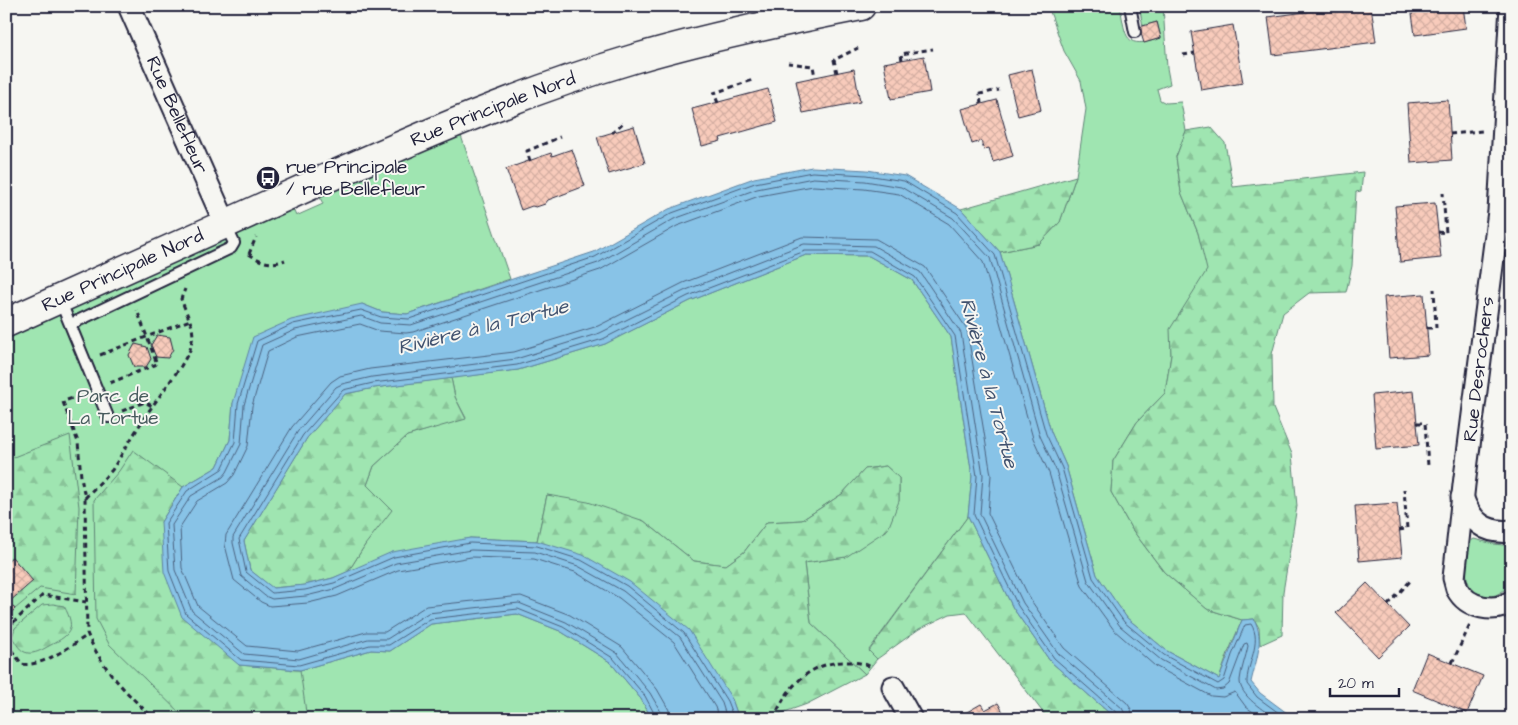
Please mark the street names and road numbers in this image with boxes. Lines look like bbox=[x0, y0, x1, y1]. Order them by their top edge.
street label: Rue Bellefleur bbox=[139, 52, 215, 178]
street label: Rue Principale Nord bbox=[406, 65, 579, 153]
street label: Rue Principale Nord bbox=[37, 221, 208, 318]
street label: Rue Desrochers bbox=[1457, 295, 1501, 443]

